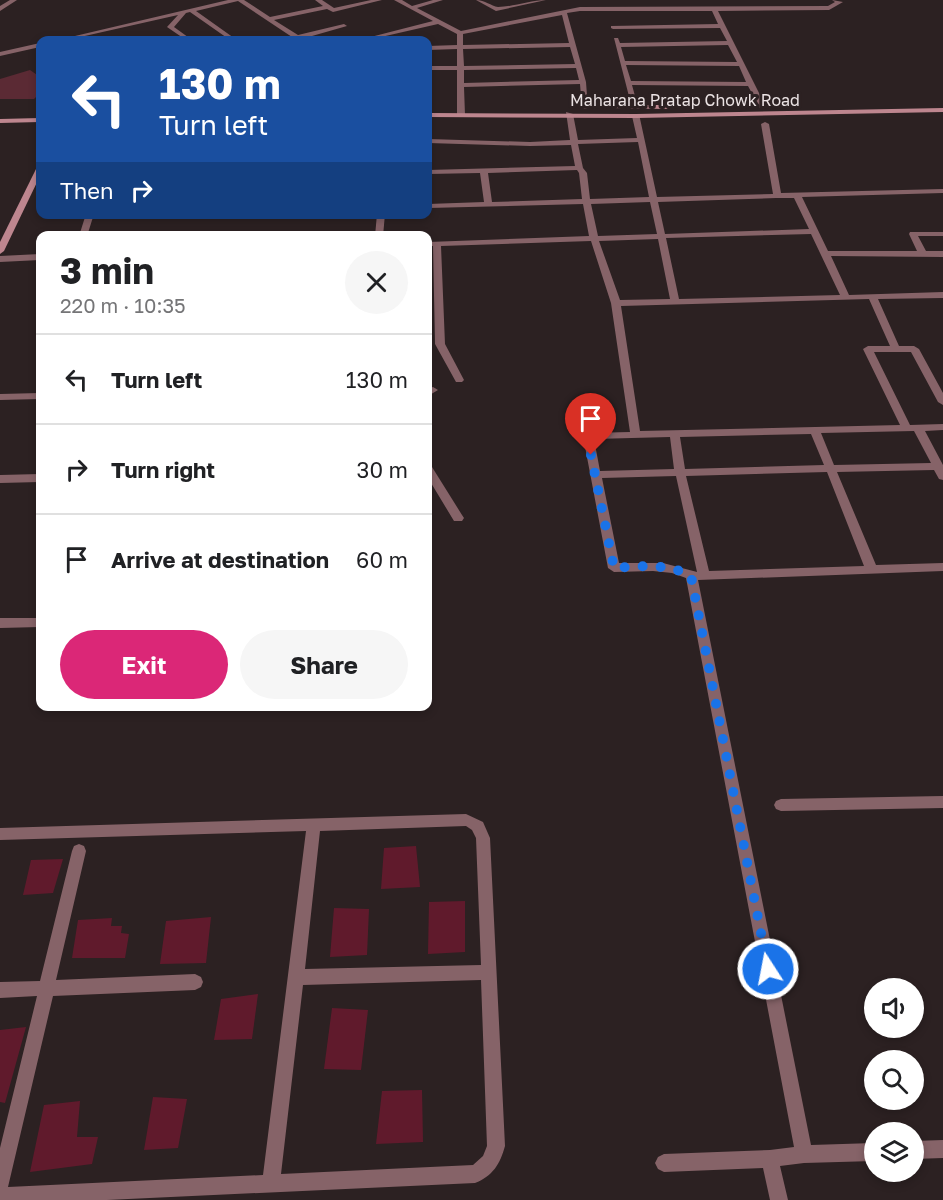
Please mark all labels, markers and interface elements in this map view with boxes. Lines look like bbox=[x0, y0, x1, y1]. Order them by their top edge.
text: 130 m bbox=[159, 58, 281, 108]
icon: left bbox=[60, 60, 138, 138]
street label: Maharana Pratap Chowk Road bbox=[570, 90, 800, 110]
text: Turn left bbox=[159, 109, 268, 141]
icon: right bbox=[125, 174, 158, 207]
text: Then bbox=[60, 177, 113, 204]
text: 3 min bbox=[60, 249, 154, 292]
button: close bbox=[345, 251, 408, 314]
text: 220 m · 10:35 bbox=[60, 293, 186, 317]
icon: left bbox=[60, 363, 93, 396]
text: Turn left bbox=[111, 366, 202, 393]
text: 130 m bbox=[346, 366, 408, 393]
pin bbox=[565, 393, 616, 455]
icon: arrive bbox=[574, 402, 607, 435]
icon: right bbox=[60, 453, 93, 486]
text: Turn right bbox=[111, 456, 215, 483]
text: 30 m bbox=[357, 456, 408, 483]
icon: arrive bbox=[60, 543, 93, 576]
text: Arrive at destination bbox=[111, 546, 329, 573]
text: 60 m bbox=[356, 546, 408, 573]
button: Exit bbox=[60, 630, 228, 699]
button: Share bbox=[240, 630, 408, 699]
position arrow bbox=[736, 937, 800, 1001]
map controls bbox=[864, 978, 924, 1182]
button: sound bbox=[864, 978, 924, 1038]
button: search bbox=[864, 1050, 924, 1110]
button: layers bbox=[864, 1122, 924, 1182]

